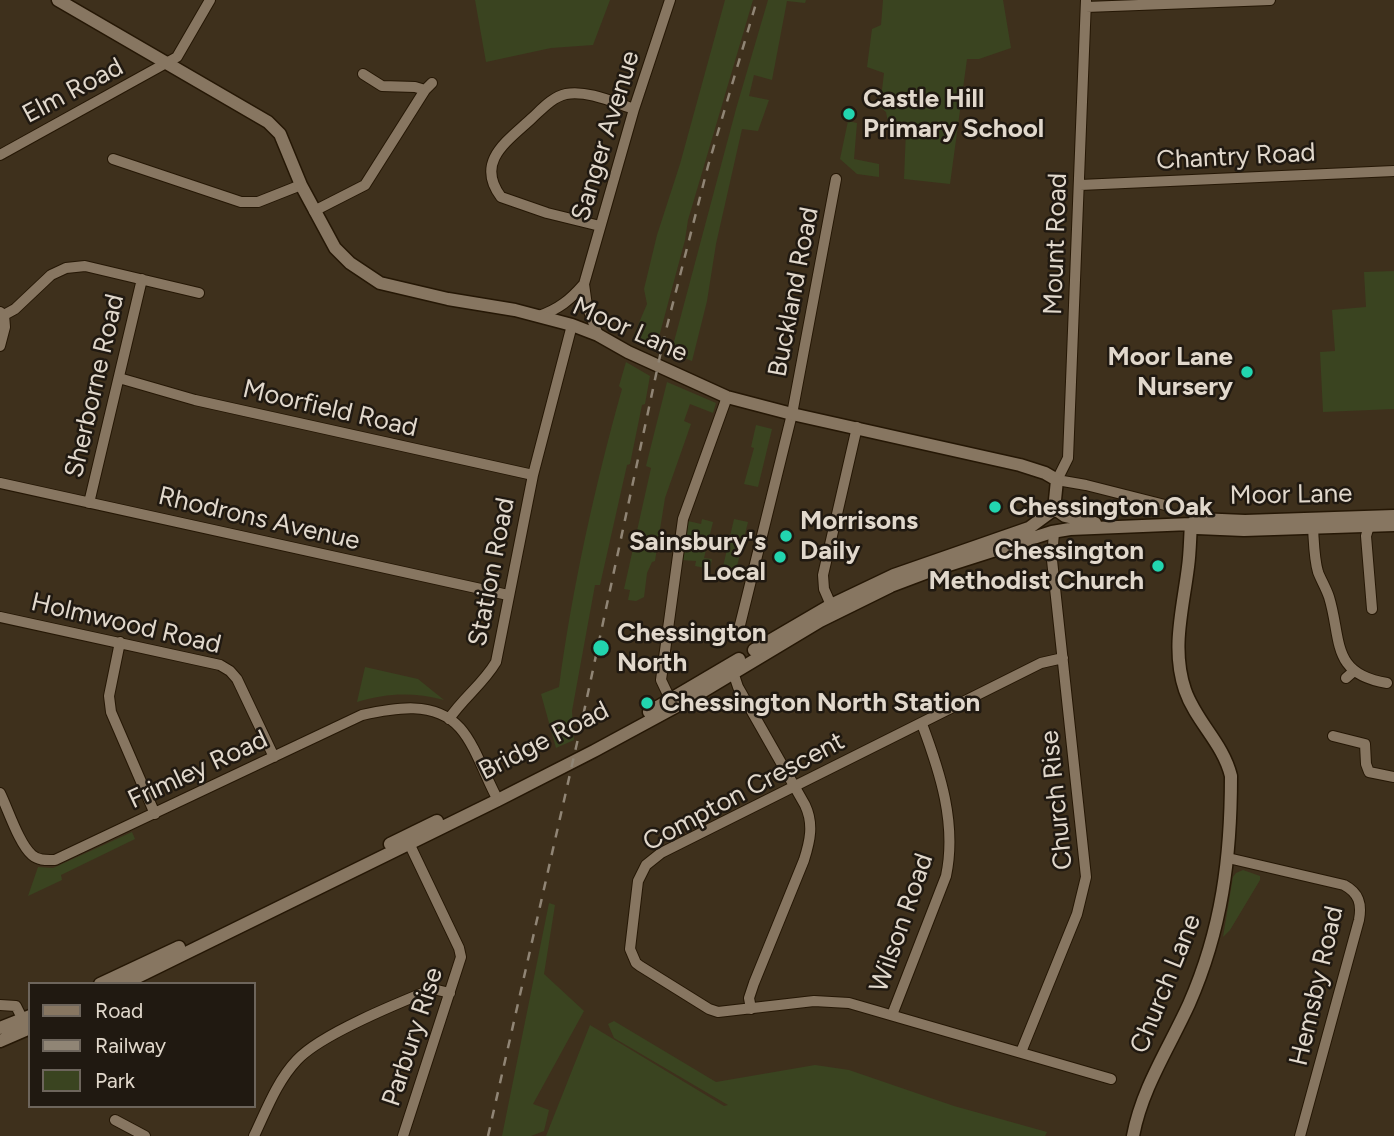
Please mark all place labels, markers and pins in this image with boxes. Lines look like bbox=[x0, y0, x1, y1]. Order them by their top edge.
place label: Castle Hill Primary School bbox=[863, 83, 1044, 144]
marker: Castle Hill Primary School bbox=[841, 106, 857, 122]
place label: Moor Lane Nursery bbox=[1107, 341, 1233, 402]
marker: Moor Lane Nursery bbox=[1239, 364, 1255, 380]
place label: Chessington Oak bbox=[1009, 491, 1213, 523]
marker: Chessington Oak bbox=[987, 499, 1003, 515]
place label: Morrisons Daily bbox=[800, 505, 918, 566]
place label: Sainsbury's Local bbox=[629, 526, 766, 588]
marker: Morrisons Daily bbox=[778, 528, 794, 544]
place label: Chessington Methodist Church bbox=[929, 535, 1144, 596]
marker: Sainsbury's Local bbox=[772, 549, 788, 565]
marker: Chessington Methodist Church bbox=[1150, 558, 1166, 574]
place label: Chessington North bbox=[617, 617, 767, 678]
marker: Chessington North bbox=[591, 638, 611, 658]
place label: Chessington North Station bbox=[661, 687, 980, 719]
marker: Chessington North Station bbox=[639, 695, 655, 711]

